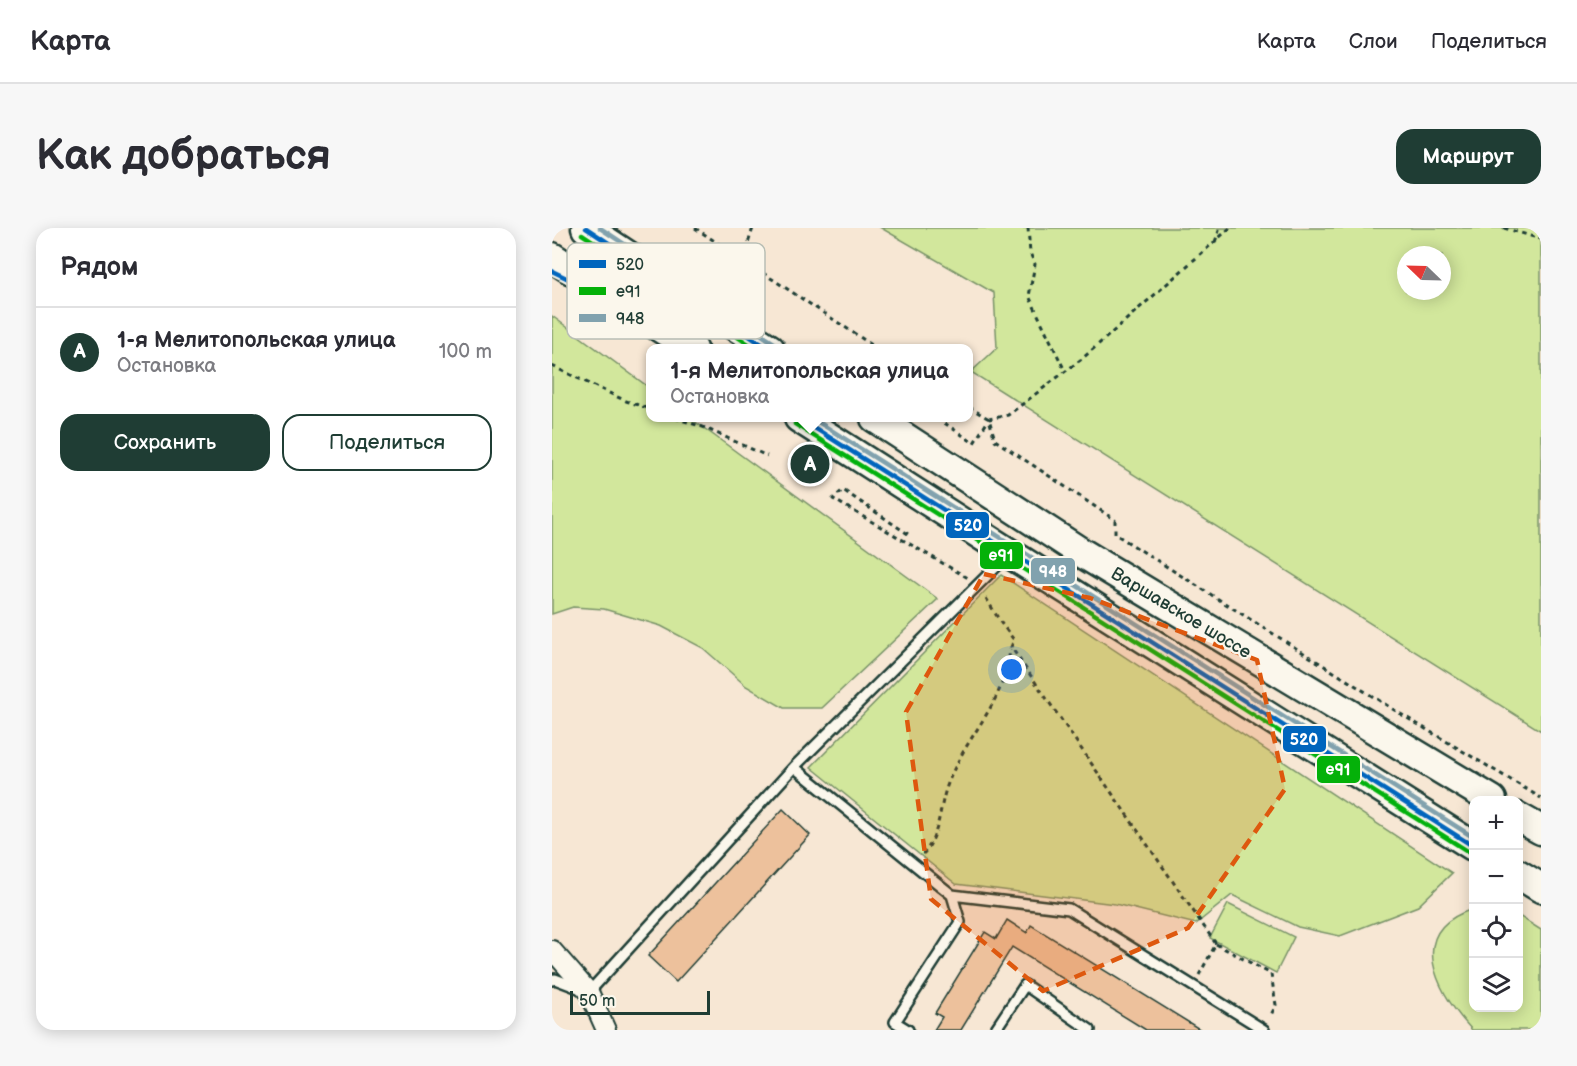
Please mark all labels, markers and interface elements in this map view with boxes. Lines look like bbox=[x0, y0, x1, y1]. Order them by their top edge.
text: Карта bbox=[30, 25, 110, 58]
text: Карта bbox=[1257, 29, 1316, 54]
text: Слои bbox=[1349, 29, 1398, 54]
text: Поделиться bbox=[1431, 29, 1547, 54]
button: Маршрут bbox=[1396, 129, 1541, 184]
text: Как добраться bbox=[36, 131, 331, 182]
legend bbox=[567, 243, 765, 339]
north arrow bbox=[1397, 246, 1451, 300]
text: Рядом bbox=[60, 252, 138, 283]
text: 520 bbox=[616, 256, 644, 275]
text: е91 bbox=[616, 283, 640, 302]
text: 948 bbox=[616, 310, 644, 329]
text: 1-я Мелитопольская улица bbox=[117, 327, 396, 354]
text: A bbox=[73, 340, 86, 364]
text: 100 m bbox=[439, 340, 492, 364]
popup bbox=[646, 344, 973, 422]
text: Остановка bbox=[117, 354, 216, 378]
text: 1-я Мелитопольская улица bbox=[670, 358, 949, 385]
text: Остановка bbox=[670, 385, 770, 409]
button: Сохранить bbox=[60, 414, 270, 471]
button: Поделиться bbox=[282, 414, 492, 471]
pin: A bbox=[790, 442, 830, 486]
line badge: 520 bbox=[945, 511, 990, 539]
text: 520 bbox=[954, 517, 982, 536]
line badge: е91 bbox=[979, 541, 1024, 570]
text: е91 bbox=[988, 547, 1014, 566]
line badge: 948 bbox=[1030, 557, 1076, 585]
text: 948 bbox=[1039, 563, 1067, 582]
street label: Варшавское шоссе bbox=[1107, 563, 1255, 663]
your location bbox=[997, 655, 1026, 684]
line badge: 520 bbox=[1282, 725, 1327, 753]
text: 520 bbox=[1290, 731, 1318, 750]
line badge: е91 bbox=[1316, 755, 1361, 784]
text: е91 bbox=[1325, 761, 1351, 780]
map controls bbox=[1469, 796, 1523, 1012]
button: + bbox=[1469, 796, 1523, 850]
button: − bbox=[1469, 850, 1523, 904]
button: locate bbox=[1469, 904, 1523, 958]
button: layers bbox=[1469, 958, 1523, 1012]
scale bar bbox=[570, 988, 710, 1016]
text: 50 m bbox=[579, 992, 615, 1011]

